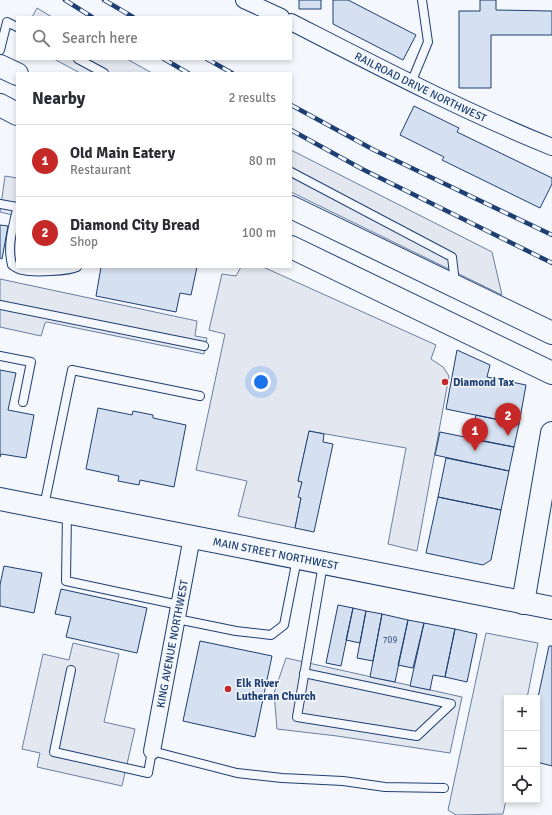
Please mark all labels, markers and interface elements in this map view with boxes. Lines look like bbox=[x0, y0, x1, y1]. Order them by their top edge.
search box bbox=[16, 16, 292, 60]
icon: search bbox=[30, 27, 52, 49]
text: Search here bbox=[62, 29, 138, 47]
street label: RAILROAD DRIVE NORTHWEST bbox=[353, 49, 489, 125]
text: Nearby bbox=[32, 88, 85, 109]
text: 2 results bbox=[228, 90, 276, 106]
text: Old Main Eatery bbox=[70, 144, 175, 162]
text: 1 bbox=[41, 153, 49, 169]
text: 80 m bbox=[249, 153, 276, 169]
text: Restaurant bbox=[70, 162, 131, 178]
text: Diamond City Bread bbox=[70, 216, 200, 234]
text: 2 bbox=[41, 225, 49, 241]
text: 100 m bbox=[242, 225, 276, 241]
text: Shop bbox=[70, 234, 98, 250]
your location bbox=[251, 372, 271, 392]
place label: Diamond Tax bbox=[453, 376, 515, 389]
marker: Diamond Tax bbox=[440, 377, 450, 387]
pin: 2 bbox=[495, 403, 521, 436]
pin: 1 bbox=[462, 418, 488, 451]
street label: MAIN STREET NORTHWEST bbox=[212, 535, 340, 572]
street label: KING AVENUE NORTHWEST bbox=[154, 578, 190, 709]
house number: 709 bbox=[383, 635, 397, 646]
place label: Elk River Lutheran Church bbox=[236, 677, 316, 703]
marker: Elk River Lutheran Church bbox=[223, 684, 233, 694]
map controls bbox=[504, 695, 540, 803]
button: + bbox=[504, 695, 540, 731]
button: − bbox=[504, 731, 540, 767]
button: locate bbox=[504, 767, 540, 803]

